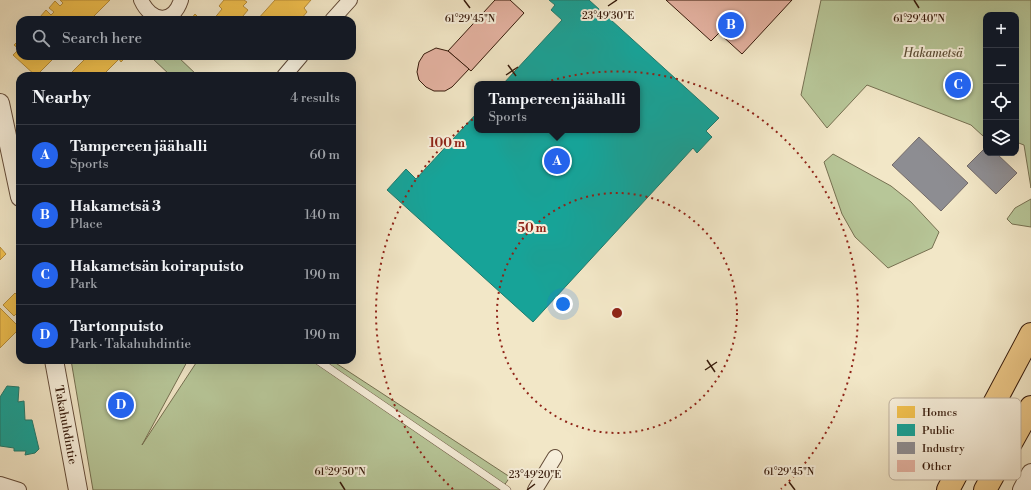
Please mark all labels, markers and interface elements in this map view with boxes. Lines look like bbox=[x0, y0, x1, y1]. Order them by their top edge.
text: 23°49'30"E bbox=[582, 10, 634, 22]
pin: B bbox=[718, 10, 744, 40]
map controls bbox=[983, 12, 1019, 156]
button: + bbox=[983, 12, 1019, 48]
text: 61°29'45"N bbox=[445, 13, 496, 25]
text: 61°29'40"N bbox=[893, 13, 945, 25]
search box bbox=[16, 16, 356, 60]
icon: search bbox=[30, 27, 52, 49]
text: Search here bbox=[62, 29, 142, 48]
park label: Hakametsä bbox=[902, 46, 963, 61]
button: − bbox=[983, 48, 1019, 84]
pin: C bbox=[945, 70, 971, 100]
popup bbox=[474, 81, 640, 133]
button: locate bbox=[983, 84, 1019, 120]
text: Nearby bbox=[32, 87, 91, 109]
text: 4 results bbox=[290, 90, 340, 106]
text: Tampereen jäähalli bbox=[488, 90, 626, 109]
text: Sports bbox=[488, 109, 527, 125]
button: layers bbox=[983, 120, 1019, 156]
text: 100 m bbox=[429, 136, 465, 151]
text: Tampereen jäähalli bbox=[70, 137, 207, 156]
pin: A bbox=[544, 146, 570, 176]
text: A bbox=[40, 147, 50, 163]
text: 60 m bbox=[309, 147, 340, 163]
text: Sports bbox=[70, 156, 109, 172]
text: Hakametsä 3 bbox=[70, 197, 161, 216]
text: B bbox=[40, 207, 50, 223]
text: 140 m bbox=[304, 207, 340, 223]
text: Place bbox=[70, 216, 102, 232]
text: 50 m bbox=[517, 221, 547, 236]
text: Hakametsän koirapuisto bbox=[70, 257, 244, 276]
text: C bbox=[40, 267, 50, 283]
text: 190 m bbox=[304, 267, 340, 283]
text: Park bbox=[70, 276, 97, 292]
your location bbox=[553, 294, 573, 314]
centre of rings bbox=[610, 306, 624, 320]
text: Tartonpuisto bbox=[70, 317, 164, 336]
text: D bbox=[40, 327, 50, 343]
text: 190 m bbox=[304, 327, 340, 343]
text: Park · Takahuhdintie bbox=[70, 336, 191, 352]
street label: Takahuhdintie bbox=[51, 384, 80, 466]
pin: D bbox=[108, 390, 134, 420]
legend bbox=[889, 398, 1021, 480]
text: Homes bbox=[922, 406, 957, 420]
text: Public bbox=[922, 424, 955, 438]
text: Industry bbox=[922, 442, 965, 456]
text: Other bbox=[922, 460, 952, 474]
text: 61°29'50"N bbox=[314, 466, 366, 478]
text: 61°29'45"N bbox=[764, 466, 815, 478]
text: 23°49'20"E bbox=[509, 469, 561, 481]

